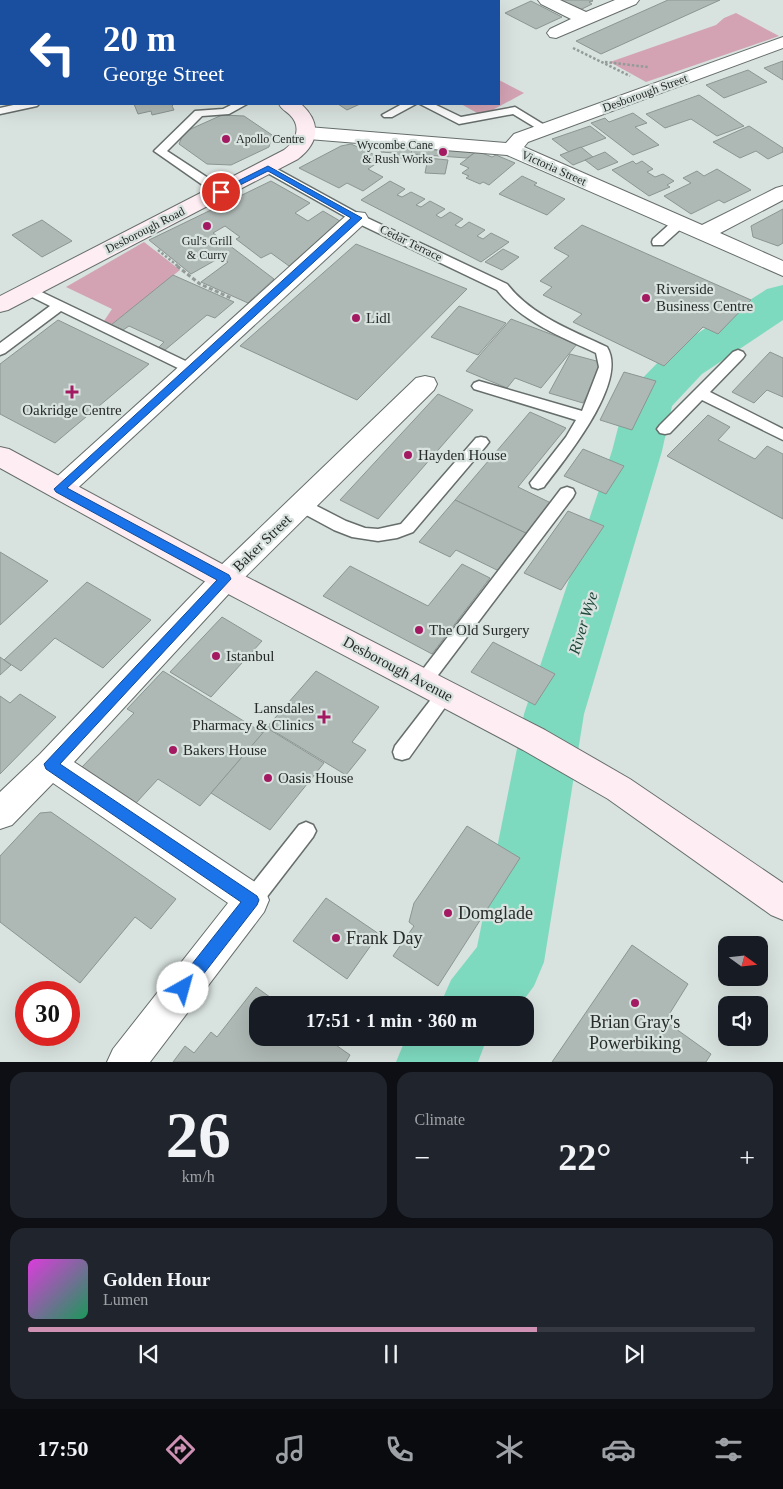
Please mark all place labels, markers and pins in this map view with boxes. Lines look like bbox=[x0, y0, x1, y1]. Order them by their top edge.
place label: Apollo Centre bbox=[236, 132, 304, 146]
marker: Apollo Centre bbox=[220, 133, 232, 145]
place label: Wycombe Cane & Rush Works bbox=[357, 138, 433, 166]
marker: Wycombe Cane & Rush Works bbox=[437, 146, 449, 158]
pin bbox=[200, 171, 242, 213]
marker: Gul's Grill & Curry bbox=[201, 220, 213, 232]
place label: Gul's Grill & Curry bbox=[182, 234, 233, 262]
place label: Riverside Business Centre bbox=[656, 281, 753, 314]
marker: Riverside Business Centre bbox=[640, 292, 652, 304]
place label: Lidl bbox=[366, 310, 391, 326]
marker: Lidl bbox=[350, 312, 362, 324]
marker: Oakridge Centre bbox=[65, 385, 79, 399]
place label: Oakridge Centre bbox=[22, 402, 122, 418]
place label: Hayden House bbox=[418, 447, 507, 463]
marker: Hayden House bbox=[402, 449, 414, 461]
place label: The Old Surgery bbox=[429, 622, 530, 638]
marker: The Old Surgery bbox=[413, 624, 425, 636]
place label: Istanbul bbox=[226, 648, 274, 664]
marker: Istanbul bbox=[210, 650, 222, 662]
place label: Lansdales Pharmacy & Clinics bbox=[192, 700, 314, 733]
marker: Lansdales Pharmacy & Clinics bbox=[318, 711, 330, 723]
place label: Bakers House bbox=[183, 742, 267, 758]
marker: Bakers House bbox=[167, 744, 179, 756]
place label: Oasis House bbox=[278, 770, 354, 786]
marker: Oasis House bbox=[262, 772, 274, 784]
place label: Domglade bbox=[458, 903, 533, 923]
marker: Domglade bbox=[442, 907, 454, 919]
place label: Frank Day bbox=[346, 928, 422, 948]
marker: Frank Day bbox=[330, 932, 342, 944]
marker: Brian Gray's Powerbiking bbox=[629, 997, 641, 1009]
place label: Brian Gray's Powerbiking bbox=[589, 1012, 681, 1053]

